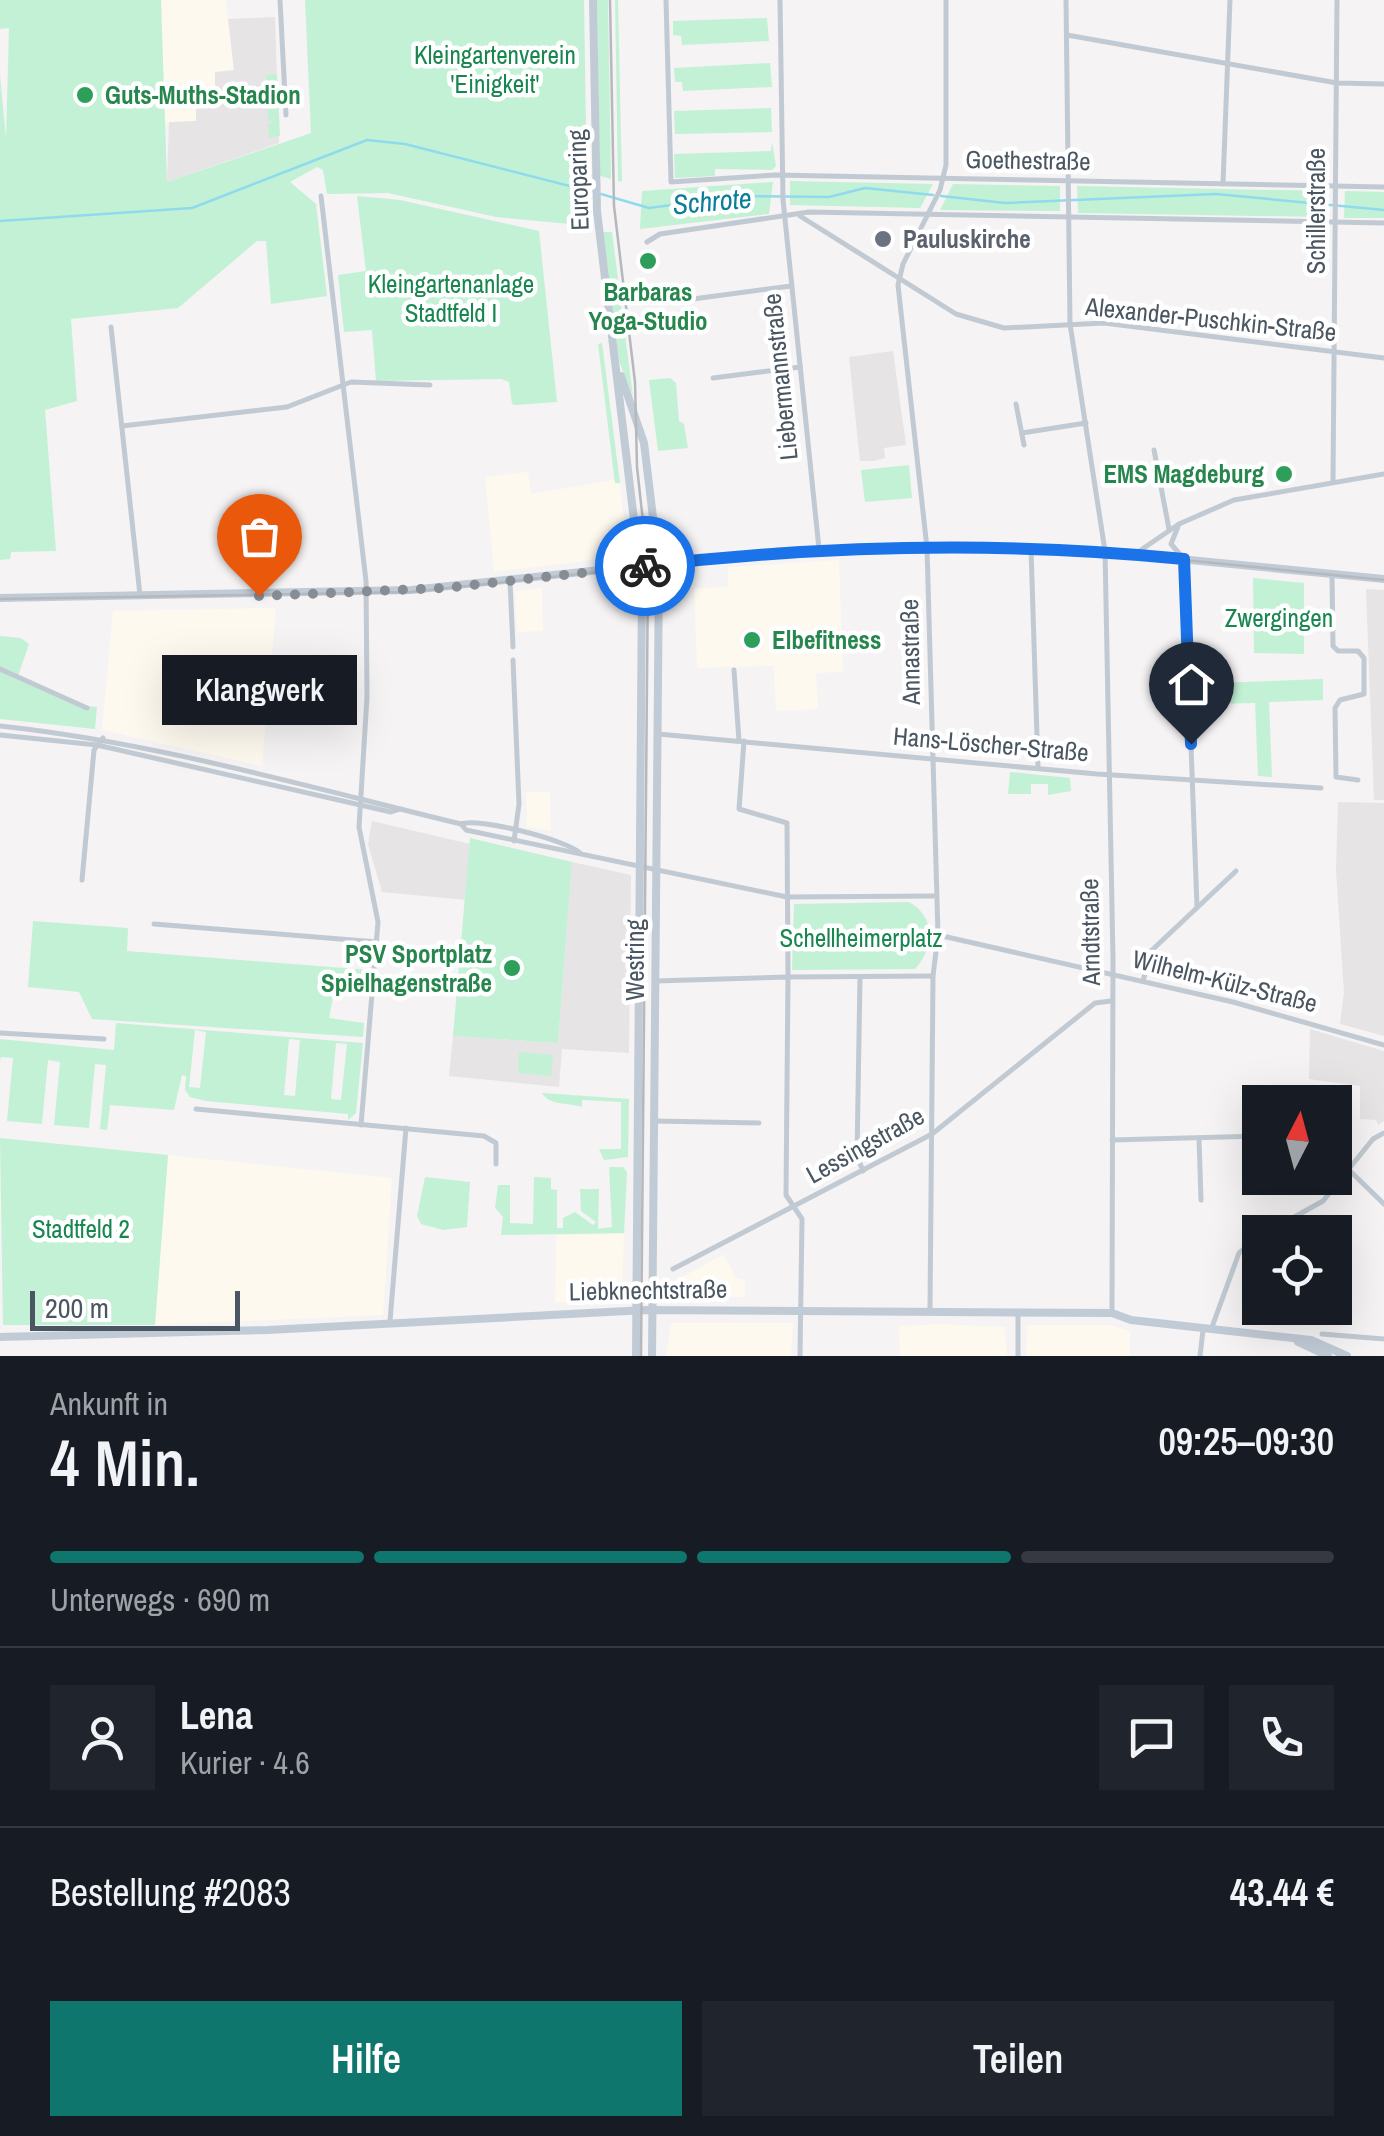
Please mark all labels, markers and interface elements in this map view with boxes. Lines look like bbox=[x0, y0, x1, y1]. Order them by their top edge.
park label: Kleingartenverein 'Einigkeit' bbox=[414, 38, 576, 101]
place label: Guts-Muths-Stadion bbox=[105, 78, 301, 112]
marker: Guts-Muths-Stadion bbox=[74, 84, 96, 106]
street label: Europaring bbox=[559, 128, 597, 231]
street label: Goethestraße bbox=[965, 142, 1091, 178]
street label: Schillerstraße bbox=[1299, 148, 1333, 274]
water label: Schrote bbox=[671, 179, 753, 223]
place label: Pauluskirche bbox=[903, 222, 1031, 256]
marker: Pauluskirche bbox=[872, 228, 894, 250]
marker: Barbaras Yoga-Studio bbox=[637, 250, 659, 272]
park label: Kleingartenanlage Stadtfeld I bbox=[368, 267, 534, 330]
place label: Barbaras Yoga-Studio bbox=[588, 275, 708, 338]
street label: Alexander-Puschkin-Straße bbox=[1083, 289, 1338, 349]
street label: Liebermannstraße bbox=[754, 292, 806, 462]
place label: EMS Magdeburg bbox=[1103, 457, 1264, 491]
marker: EMS Magdeburg bbox=[1273, 463, 1295, 485]
pin bbox=[217, 494, 302, 597]
icon: bag bbox=[232, 509, 287, 564]
courier bbox=[595, 516, 695, 616]
icon: bike bbox=[618, 539, 673, 594]
street label: Annastraße bbox=[892, 599, 928, 706]
park label: Zwergingen bbox=[1225, 601, 1333, 635]
place label: Elbefitness bbox=[772, 623, 881, 657]
marker: Elbefitness bbox=[741, 629, 763, 651]
pin bbox=[1149, 642, 1234, 745]
callout: Klangwerk bbox=[162, 656, 356, 726]
icon: home bbox=[1164, 657, 1219, 712]
text: Klangwerk bbox=[195, 668, 324, 711]
street label: Hans-Löscher-Straße bbox=[892, 719, 1090, 769]
street label: Arndtstraße bbox=[1072, 878, 1108, 987]
street label: Westring bbox=[618, 919, 652, 1001]
park label: Schellheimerplatz bbox=[780, 921, 942, 955]
place label: PSV Sportplatz Spielhagenstraße bbox=[321, 937, 492, 1000]
street label: Wilhelm-Külz-Straße bbox=[1129, 942, 1321, 1020]
marker: PSV Sportplatz Spielhagenstraße bbox=[501, 957, 523, 979]
north arrow bbox=[1242, 1085, 1352, 1195]
map controls bbox=[1242, 1085, 1352, 1325]
street label: Lessingstraße bbox=[800, 1099, 930, 1191]
park label: Stadtfeld 2 bbox=[32, 1212, 130, 1246]
button: locate bbox=[1242, 1215, 1352, 1325]
street label: Liebknechtstraße bbox=[569, 1272, 727, 1308]
scale bar bbox=[30, 1286, 240, 1330]
text: 200 m bbox=[45, 1289, 109, 1327]
text: Ankunft in bbox=[50, 1382, 168, 1425]
text: 09:25–09:30 bbox=[1158, 1416, 1334, 1467]
text: 4 Min. bbox=[50, 1419, 200, 1506]
text: Unterwegs · 690 m bbox=[50, 1578, 270, 1621]
button: person bbox=[50, 1685, 155, 1790]
button: chat bbox=[1099, 1685, 1204, 1790]
button: phone bbox=[1229, 1685, 1334, 1790]
text: Lena bbox=[180, 1690, 253, 1741]
text: Kurier · 4.6 bbox=[180, 1741, 310, 1784]
text: Bestellung #2083 bbox=[50, 1867, 291, 1918]
text: 43.44 € bbox=[1230, 1867, 1334, 1918]
button: Hilfe bbox=[50, 2001, 682, 2116]
button: Teilen bbox=[702, 2001, 1334, 2116]

